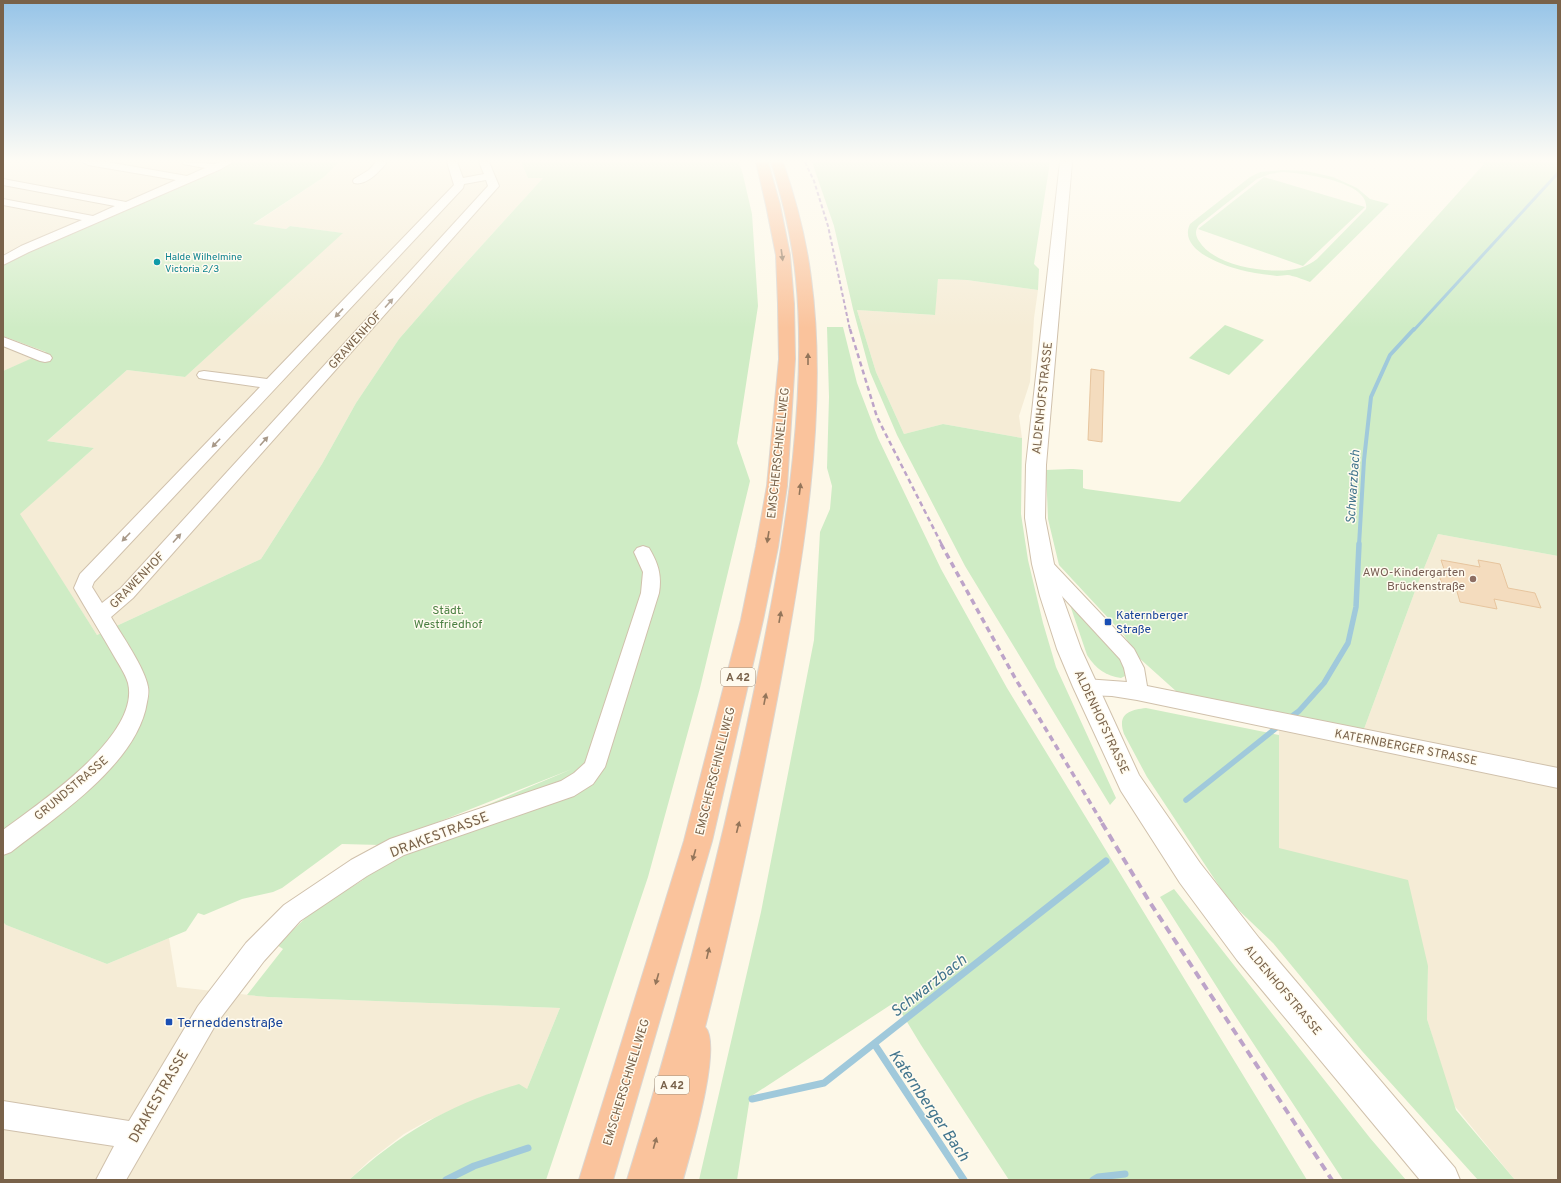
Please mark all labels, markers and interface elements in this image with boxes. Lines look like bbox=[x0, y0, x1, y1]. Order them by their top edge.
one-way arrow bbox=[779, 249, 785, 261]
place label: Halde Wilhelmine Victoria 2/3 bbox=[165, 251, 242, 276]
marker: Halde Wilhelmine Victoria 2/3 bbox=[152, 257, 162, 267]
one-way arrow bbox=[384, 298, 393, 308]
street label: GRAWENHOF bbox=[325, 308, 386, 373]
one-way arrow bbox=[334, 308, 344, 318]
street label: ALDENHOFSTRASSE bbox=[1029, 341, 1057, 455]
one-way arrow bbox=[805, 352, 811, 365]
street label: EMSCHERSCHNELLWEG bbox=[764, 387, 794, 519]
one-way arrow bbox=[259, 436, 269, 446]
one-way arrow bbox=[211, 438, 221, 448]
water label: Schwarzbach bbox=[1343, 450, 1365, 525]
one-way arrow bbox=[796, 483, 803, 495]
one-way arrow bbox=[765, 531, 771, 543]
one-way arrow bbox=[121, 532, 131, 542]
one-way arrow bbox=[172, 533, 181, 542]
street label: GRAWENHOF bbox=[107, 549, 169, 612]
place label: AWO-Kindergarten Brückenstraße bbox=[1362, 565, 1465, 595]
marker: AWO-Kindergarten Brückenstraße bbox=[1468, 574, 1478, 584]
park label: Städt. Westfriedhof bbox=[414, 603, 482, 633]
place label: Katernberger Straße bbox=[1116, 608, 1188, 638]
one-way arrow bbox=[778, 611, 784, 624]
marker: Katernberger Straße bbox=[1103, 617, 1113, 627]
road number: A 42 bbox=[721, 668, 755, 686]
street label: ALDENHOFSTRASSE bbox=[1070, 668, 1132, 777]
one-way arrow bbox=[762, 693, 768, 706]
street label: EMSCHERSCHNELLWEG bbox=[692, 705, 740, 837]
street label: KATERNBERGER STRASSE bbox=[1333, 726, 1479, 770]
street label: GRUNDSTRASSE bbox=[31, 753, 112, 824]
street label: DRAKESTRASSE bbox=[388, 809, 491, 862]
one-way arrow bbox=[736, 820, 742, 833]
one-way arrow bbox=[691, 849, 697, 861]
street label: ALDENHOFSTRASSE bbox=[1240, 942, 1325, 1039]
one-way arrow bbox=[705, 947, 711, 959]
water label: Schwarzbach bbox=[887, 950, 972, 1023]
one-way arrow bbox=[654, 974, 660, 986]
place label: Terneddenstraße bbox=[177, 1015, 283, 1032]
marker: Terneddenstraße bbox=[164, 1017, 174, 1027]
street label: EMSCHERSCHNELLWEG bbox=[600, 1017, 654, 1148]
water label: Katernberger Bach bbox=[883, 1046, 973, 1166]
street label: DRAKESTRASSE bbox=[126, 1047, 193, 1146]
road number: A 42 bbox=[655, 1076, 689, 1094]
one-way arrow bbox=[652, 1136, 658, 1148]

